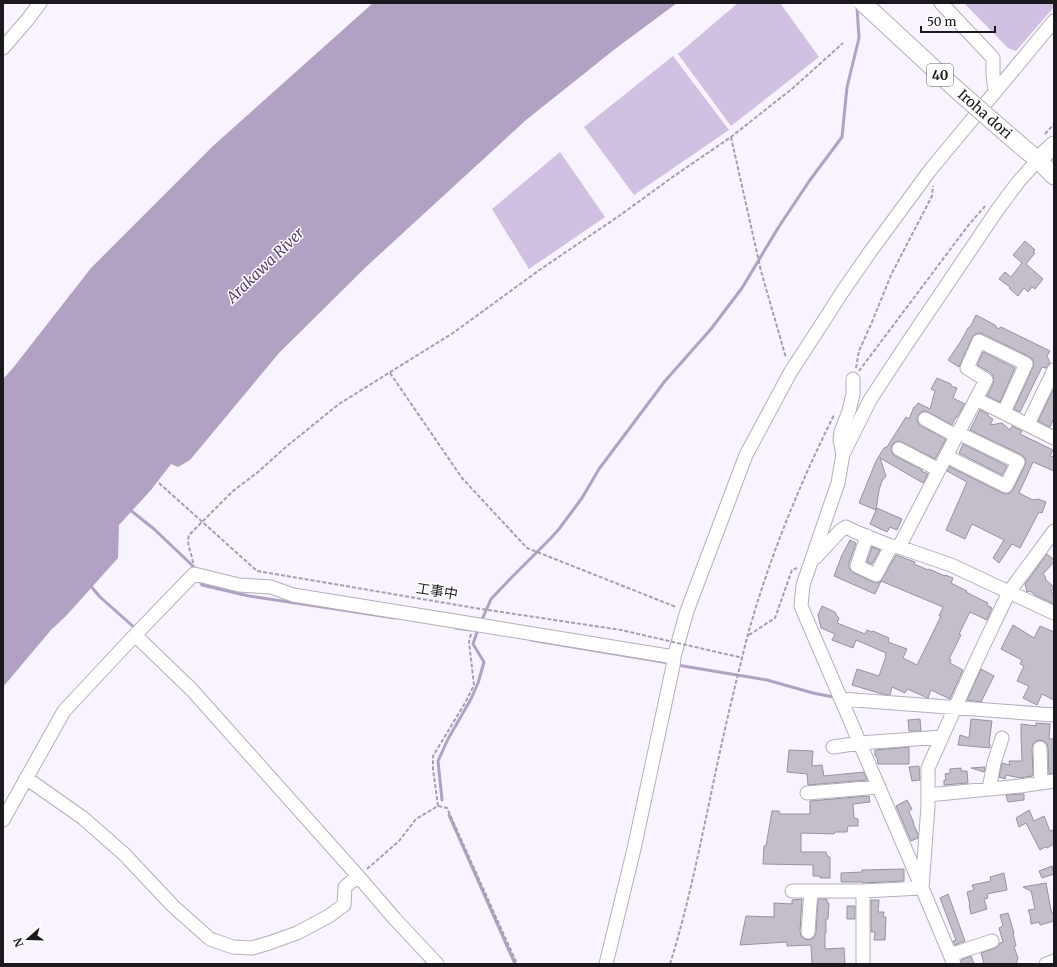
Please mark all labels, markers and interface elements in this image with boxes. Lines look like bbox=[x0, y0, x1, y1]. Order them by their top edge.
scale bar bbox=[921, 8, 995, 34]
text: 50 m bbox=[927, 14, 956, 29]
road number: 40 bbox=[927, 64, 953, 86]
street label: Iroha dori bbox=[954, 85, 1016, 143]
water label: Arakawa River bbox=[222, 223, 308, 307]
street label: 工事中 bbox=[415, 579, 459, 603]
north arrow bbox=[8, 919, 48, 959]
text: N bbox=[10, 936, 27, 949]

